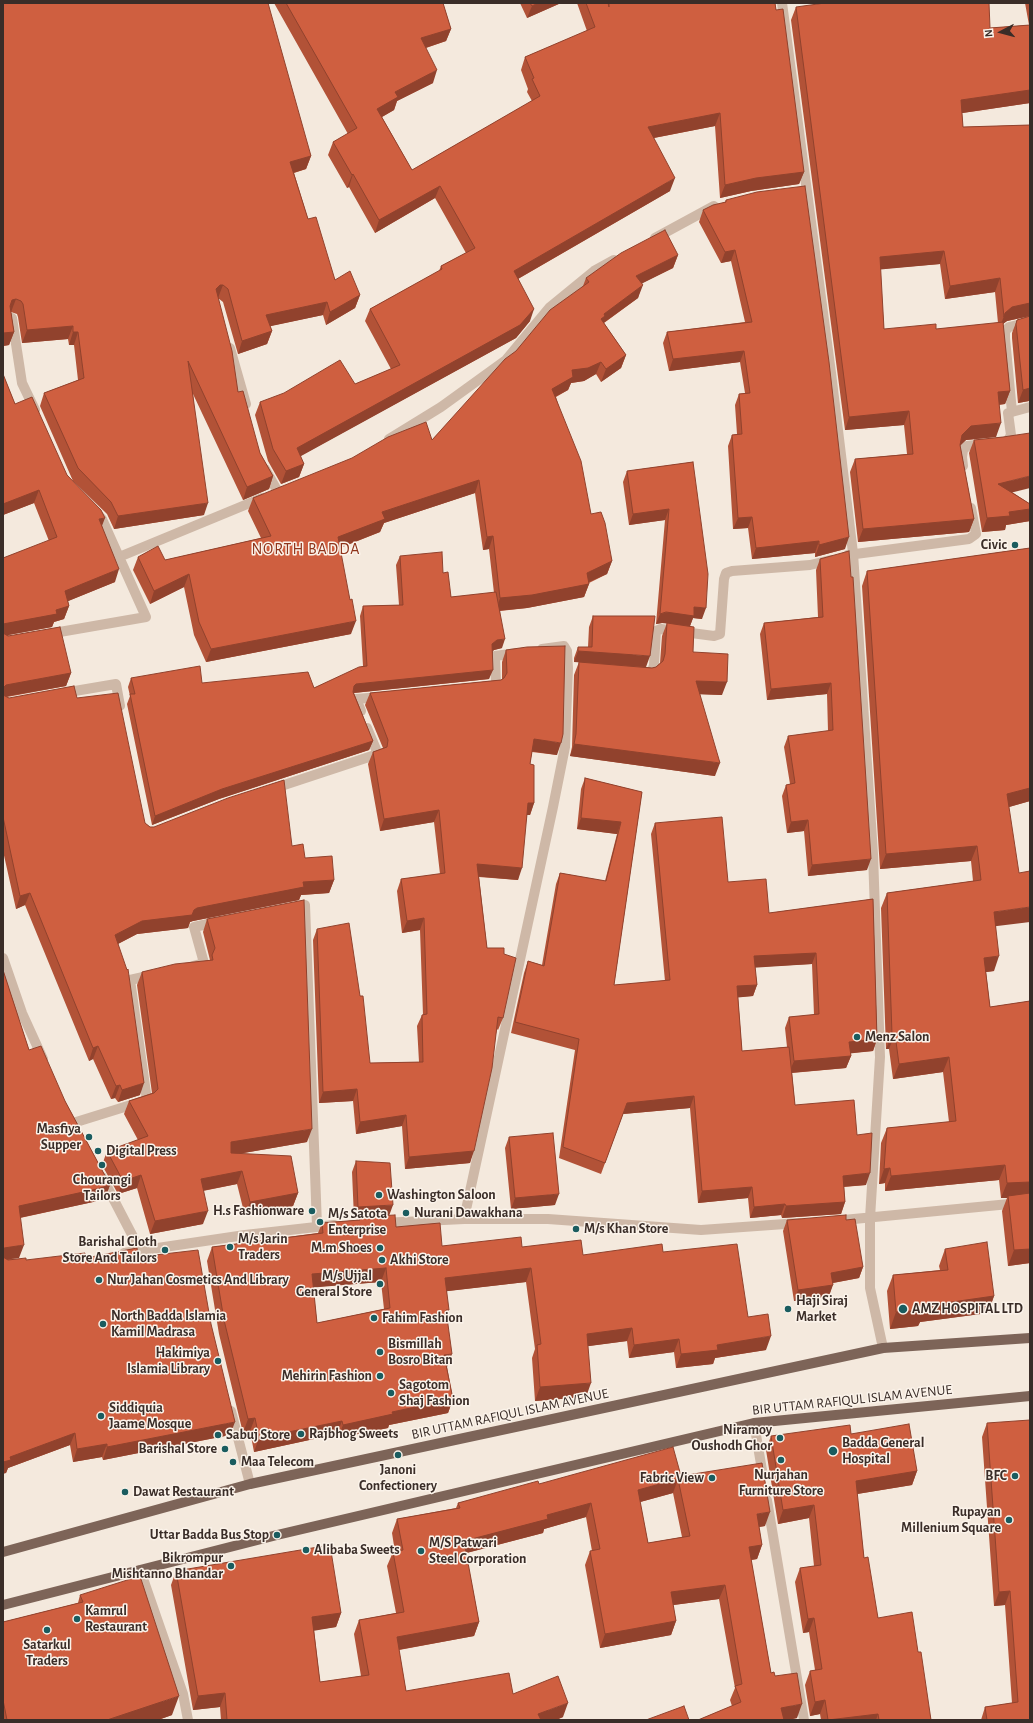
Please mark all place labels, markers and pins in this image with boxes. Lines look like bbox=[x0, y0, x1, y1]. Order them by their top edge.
place label: Civic bbox=[981, 537, 1007, 553]
marker: Civic bbox=[1010, 540, 1020, 550]
place label: Menz Salon bbox=[865, 1029, 929, 1045]
marker: Menz Salon bbox=[852, 1032, 862, 1042]
place label: Masfiya Supper bbox=[37, 1121, 81, 1154]
marker: Masfiya Supper bbox=[84, 1132, 94, 1142]
place label: Digital Press bbox=[106, 1143, 177, 1159]
marker: Digital Press bbox=[93, 1146, 103, 1156]
marker: Chourangi Tailors bbox=[97, 1160, 107, 1170]
place label: Chourangi Tailors bbox=[73, 1172, 131, 1204]
place label: Washington Saloon bbox=[387, 1187, 496, 1203]
marker: Washington Saloon bbox=[374, 1190, 384, 1200]
place label: H.s Fashionware bbox=[213, 1203, 304, 1219]
place label: Nurani Dawakhana bbox=[414, 1205, 523, 1221]
marker: H.s Fashionware bbox=[307, 1206, 317, 1216]
place label: M/s Satota Enterprise bbox=[328, 1206, 387, 1238]
marker: Nurani Dawakhana bbox=[401, 1208, 411, 1218]
marker: M/s Satota Enterprise bbox=[315, 1217, 325, 1227]
place label: M/s Khan Store bbox=[584, 1221, 668, 1237]
marker: M/s Khan Store bbox=[571, 1224, 581, 1234]
place label: M/s Jarin Traders bbox=[238, 1231, 288, 1264]
place label: Barishal Cloth Store And Tailors bbox=[62, 1234, 157, 1266]
place label: M.m Shoes bbox=[311, 1240, 372, 1256]
marker: M/s Jarin Traders bbox=[225, 1242, 235, 1252]
marker: M.m Shoes bbox=[375, 1243, 385, 1253]
marker: Barishal Cloth Store And Tailors bbox=[160, 1245, 170, 1255]
place label: Akhi Store bbox=[390, 1252, 449, 1268]
marker: Akhi Store bbox=[377, 1255, 387, 1265]
place label: M/s Ujjal General Store bbox=[296, 1268, 372, 1300]
place label: Nur Jahan Cosmetics And Library bbox=[107, 1272, 289, 1288]
marker: Nur Jahan Cosmetics And Library bbox=[94, 1275, 104, 1285]
marker: M/s Ujjal General Store bbox=[375, 1279, 385, 1289]
place label: Haji Siraj Market bbox=[796, 1293, 848, 1326]
place label: AMZ HOSPITAL LTD bbox=[912, 1301, 1023, 1317]
marker: AMZ HOSPITAL LTD bbox=[897, 1303, 909, 1315]
marker: Haji Siraj Market bbox=[783, 1304, 793, 1314]
place label: North Badda Islamia Kamil Madrasa bbox=[111, 1308, 226, 1340]
place label: Fahim Fashion bbox=[382, 1310, 463, 1326]
marker: Fahim Fashion bbox=[369, 1313, 379, 1323]
marker: North Badda Islamia Kamil Madrasa bbox=[98, 1319, 108, 1329]
place label: Bismillah Bosro Bitan bbox=[388, 1336, 453, 1368]
place label: Hakimiya Islamia Library bbox=[127, 1345, 210, 1378]
marker: Bismillah Bosro Bitan bbox=[375, 1347, 385, 1357]
marker: Hakimiya Islamia Library bbox=[213, 1356, 223, 1366]
place label: Mehirin Fashion bbox=[282, 1368, 372, 1384]
marker: Mehirin Fashion bbox=[375, 1371, 385, 1381]
place label: Sagotom Shaj Fashion bbox=[399, 1377, 470, 1410]
marker: Sagotom Shaj Fashion bbox=[386, 1388, 396, 1398]
place label: Siddiquia Jaame Mosque bbox=[109, 1400, 191, 1432]
marker: Siddiquia Jaame Mosque bbox=[96, 1411, 106, 1421]
place label: Niramoy Oushodh Ghor bbox=[692, 1422, 772, 1454]
place label: Rajbhog Sweets bbox=[309, 1426, 398, 1442]
place label: Sabuj Store bbox=[226, 1427, 290, 1443]
marker: Rajbhog Sweets bbox=[296, 1429, 306, 1439]
marker: Sabuj Store bbox=[213, 1430, 223, 1440]
marker: Niramoy Oushodh Ghor bbox=[775, 1433, 785, 1443]
place label: Badda General Hospital bbox=[842, 1435, 924, 1468]
place label: Barishal Store bbox=[138, 1441, 217, 1457]
marker: Barishal Store bbox=[220, 1444, 230, 1454]
marker: Badda General Hospital bbox=[827, 1445, 839, 1457]
marker: Janoni Confectionery bbox=[393, 1450, 403, 1460]
place label: Maa Telecom bbox=[241, 1454, 314, 1470]
marker: Nurjahan Furniture Store bbox=[776, 1455, 786, 1465]
marker: Maa Telecom bbox=[228, 1457, 238, 1467]
place label: Janoni Confectionery bbox=[359, 1462, 437, 1494]
place label: Nurjahan Furniture Store bbox=[739, 1467, 823, 1500]
place label: BFC bbox=[985, 1468, 1007, 1484]
place label: Fabric View bbox=[640, 1470, 704, 1486]
marker: BFC bbox=[1010, 1471, 1020, 1481]
marker: Fabric View bbox=[707, 1473, 717, 1483]
place label: Dawat Restaurant bbox=[133, 1484, 234, 1500]
marker: Dawat Restaurant bbox=[120, 1487, 130, 1497]
place label: Rupayan Millenium Square bbox=[901, 1504, 1001, 1536]
marker: Rupayan Millenium Square bbox=[1004, 1515, 1014, 1525]
place label: Uttar Badda Bus Stop bbox=[150, 1527, 269, 1543]
marker: Uttar Badda Bus Stop bbox=[272, 1530, 282, 1540]
place label: M/S Patwari Steel Corporation bbox=[429, 1535, 526, 1568]
place label: Alibaba Sweets bbox=[314, 1542, 400, 1558]
marker: Alibaba Sweets bbox=[301, 1545, 311, 1555]
marker: M/S Patwari Steel Corporation bbox=[416, 1546, 426, 1556]
place label: Bikrompur Mishtanno Bhandar bbox=[112, 1550, 223, 1582]
marker: Bikrompur Mishtanno Bhandar bbox=[226, 1561, 236, 1571]
place label: Kamrul Restaurant bbox=[85, 1603, 147, 1636]
marker: Kamrul Restaurant bbox=[72, 1614, 82, 1624]
marker: Satarkul Traders bbox=[42, 1625, 52, 1635]
place label: Satarkul Traders bbox=[23, 1637, 71, 1670]

